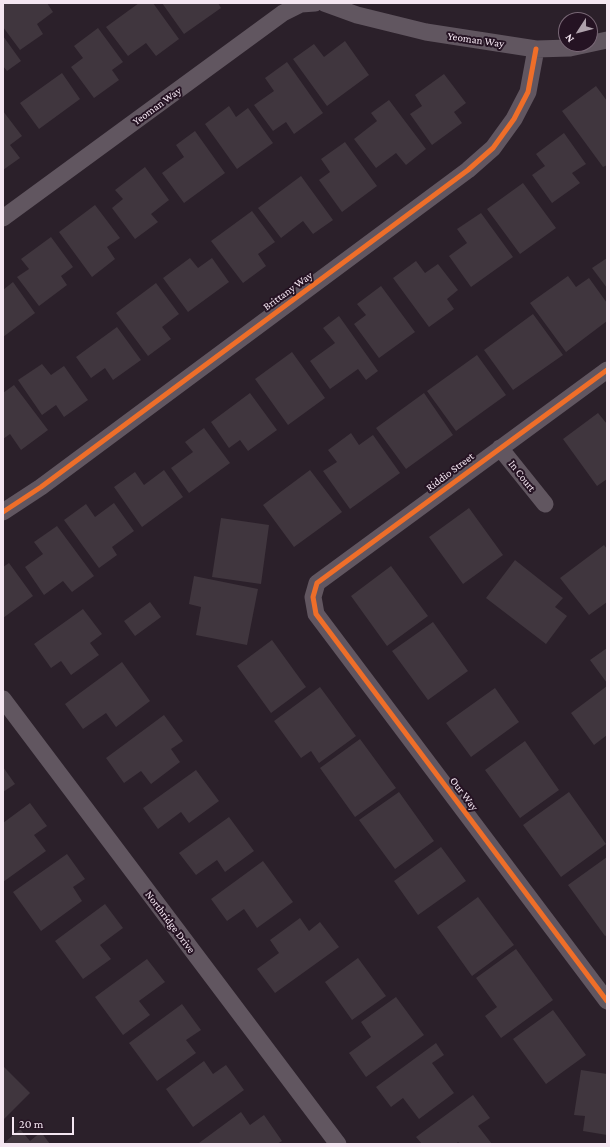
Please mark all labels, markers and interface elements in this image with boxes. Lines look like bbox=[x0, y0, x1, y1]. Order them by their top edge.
north arrow bbox=[558, 12, 598, 52]
street label: Yeoman Way bbox=[447, 29, 505, 51]
text: N bbox=[562, 32, 576, 45]
street label: Yeoman Way bbox=[130, 84, 184, 128]
street label: Brittany Way bbox=[261, 269, 315, 313]
street label: Riddio Street bbox=[423, 450, 477, 494]
street label: In Court bbox=[506, 458, 538, 494]
street label: Our Way bbox=[447, 774, 481, 814]
street label: Northridge Drive bbox=[142, 888, 198, 956]
scale bar bbox=[14, 1109, 76, 1135]
text: 20 m bbox=[19, 1117, 43, 1131]

